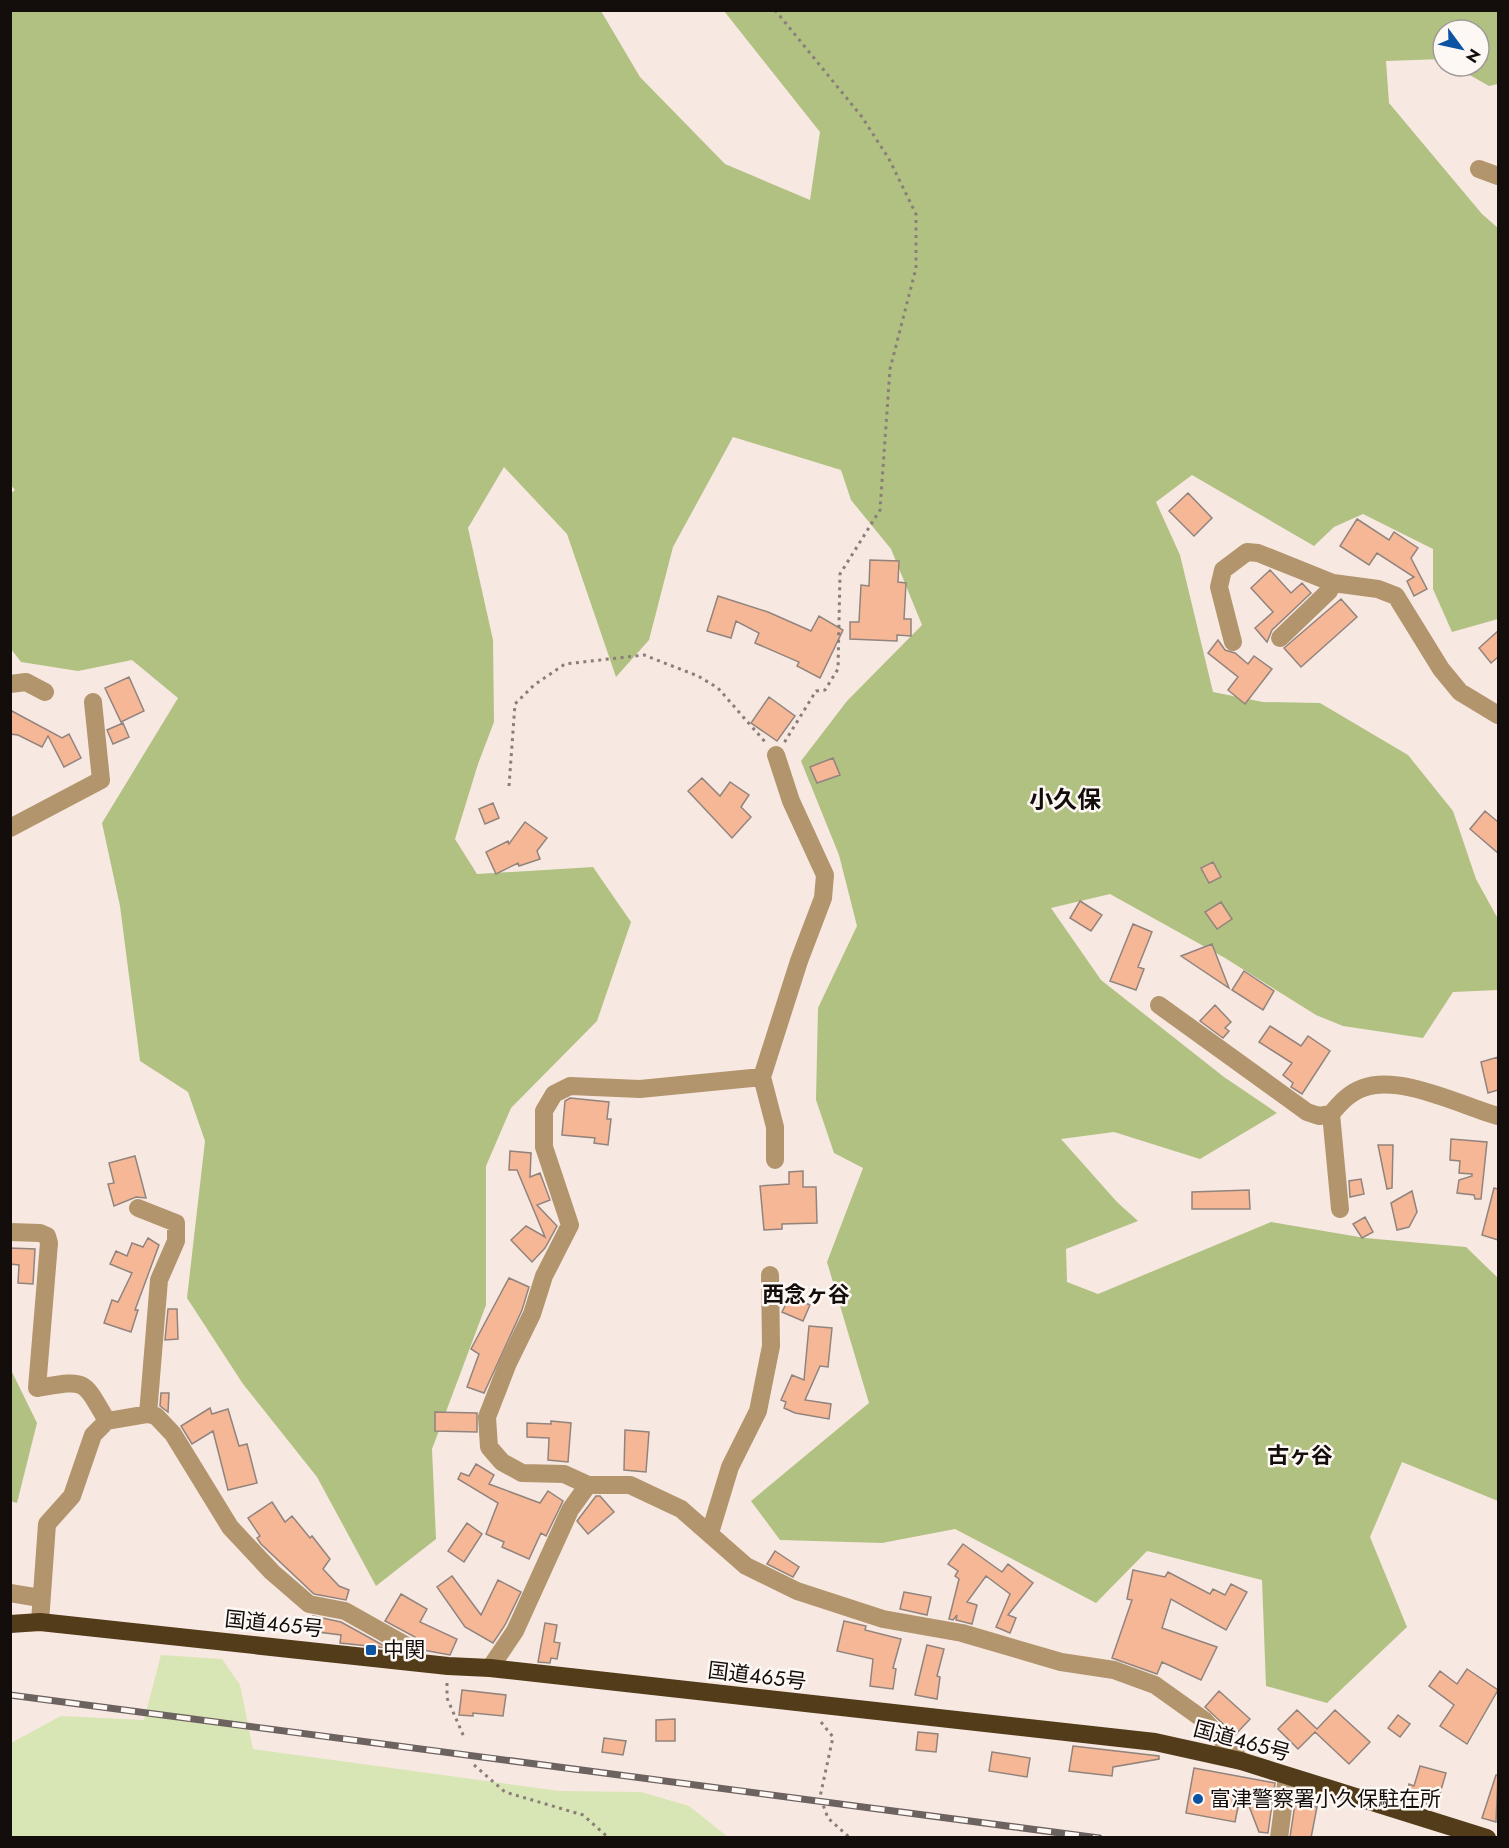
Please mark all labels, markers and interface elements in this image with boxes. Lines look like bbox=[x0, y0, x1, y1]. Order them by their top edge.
north arrow bbox=[1431, 18, 1491, 78]
text: N bbox=[1460, 44, 1486, 67]
district label: 小久保 bbox=[1029, 782, 1101, 817]
district label: 西念ヶ谷 bbox=[762, 1278, 850, 1310]
district label: 古ヶ谷 bbox=[1267, 1439, 1333, 1471]
street label: 国道465号 bbox=[223, 1604, 325, 1644]
place label: 中関 bbox=[383, 1635, 425, 1665]
marker: 中関 bbox=[364, 1643, 378, 1657]
street label: 国道465号 bbox=[706, 1655, 808, 1697]
street label: 国道465号 bbox=[1190, 1714, 1294, 1768]
place label: 富津警察署小久保駐在所 bbox=[1210, 1784, 1441, 1814]
marker: 富津警察署小久保駐在所 bbox=[1191, 1792, 1205, 1806]

